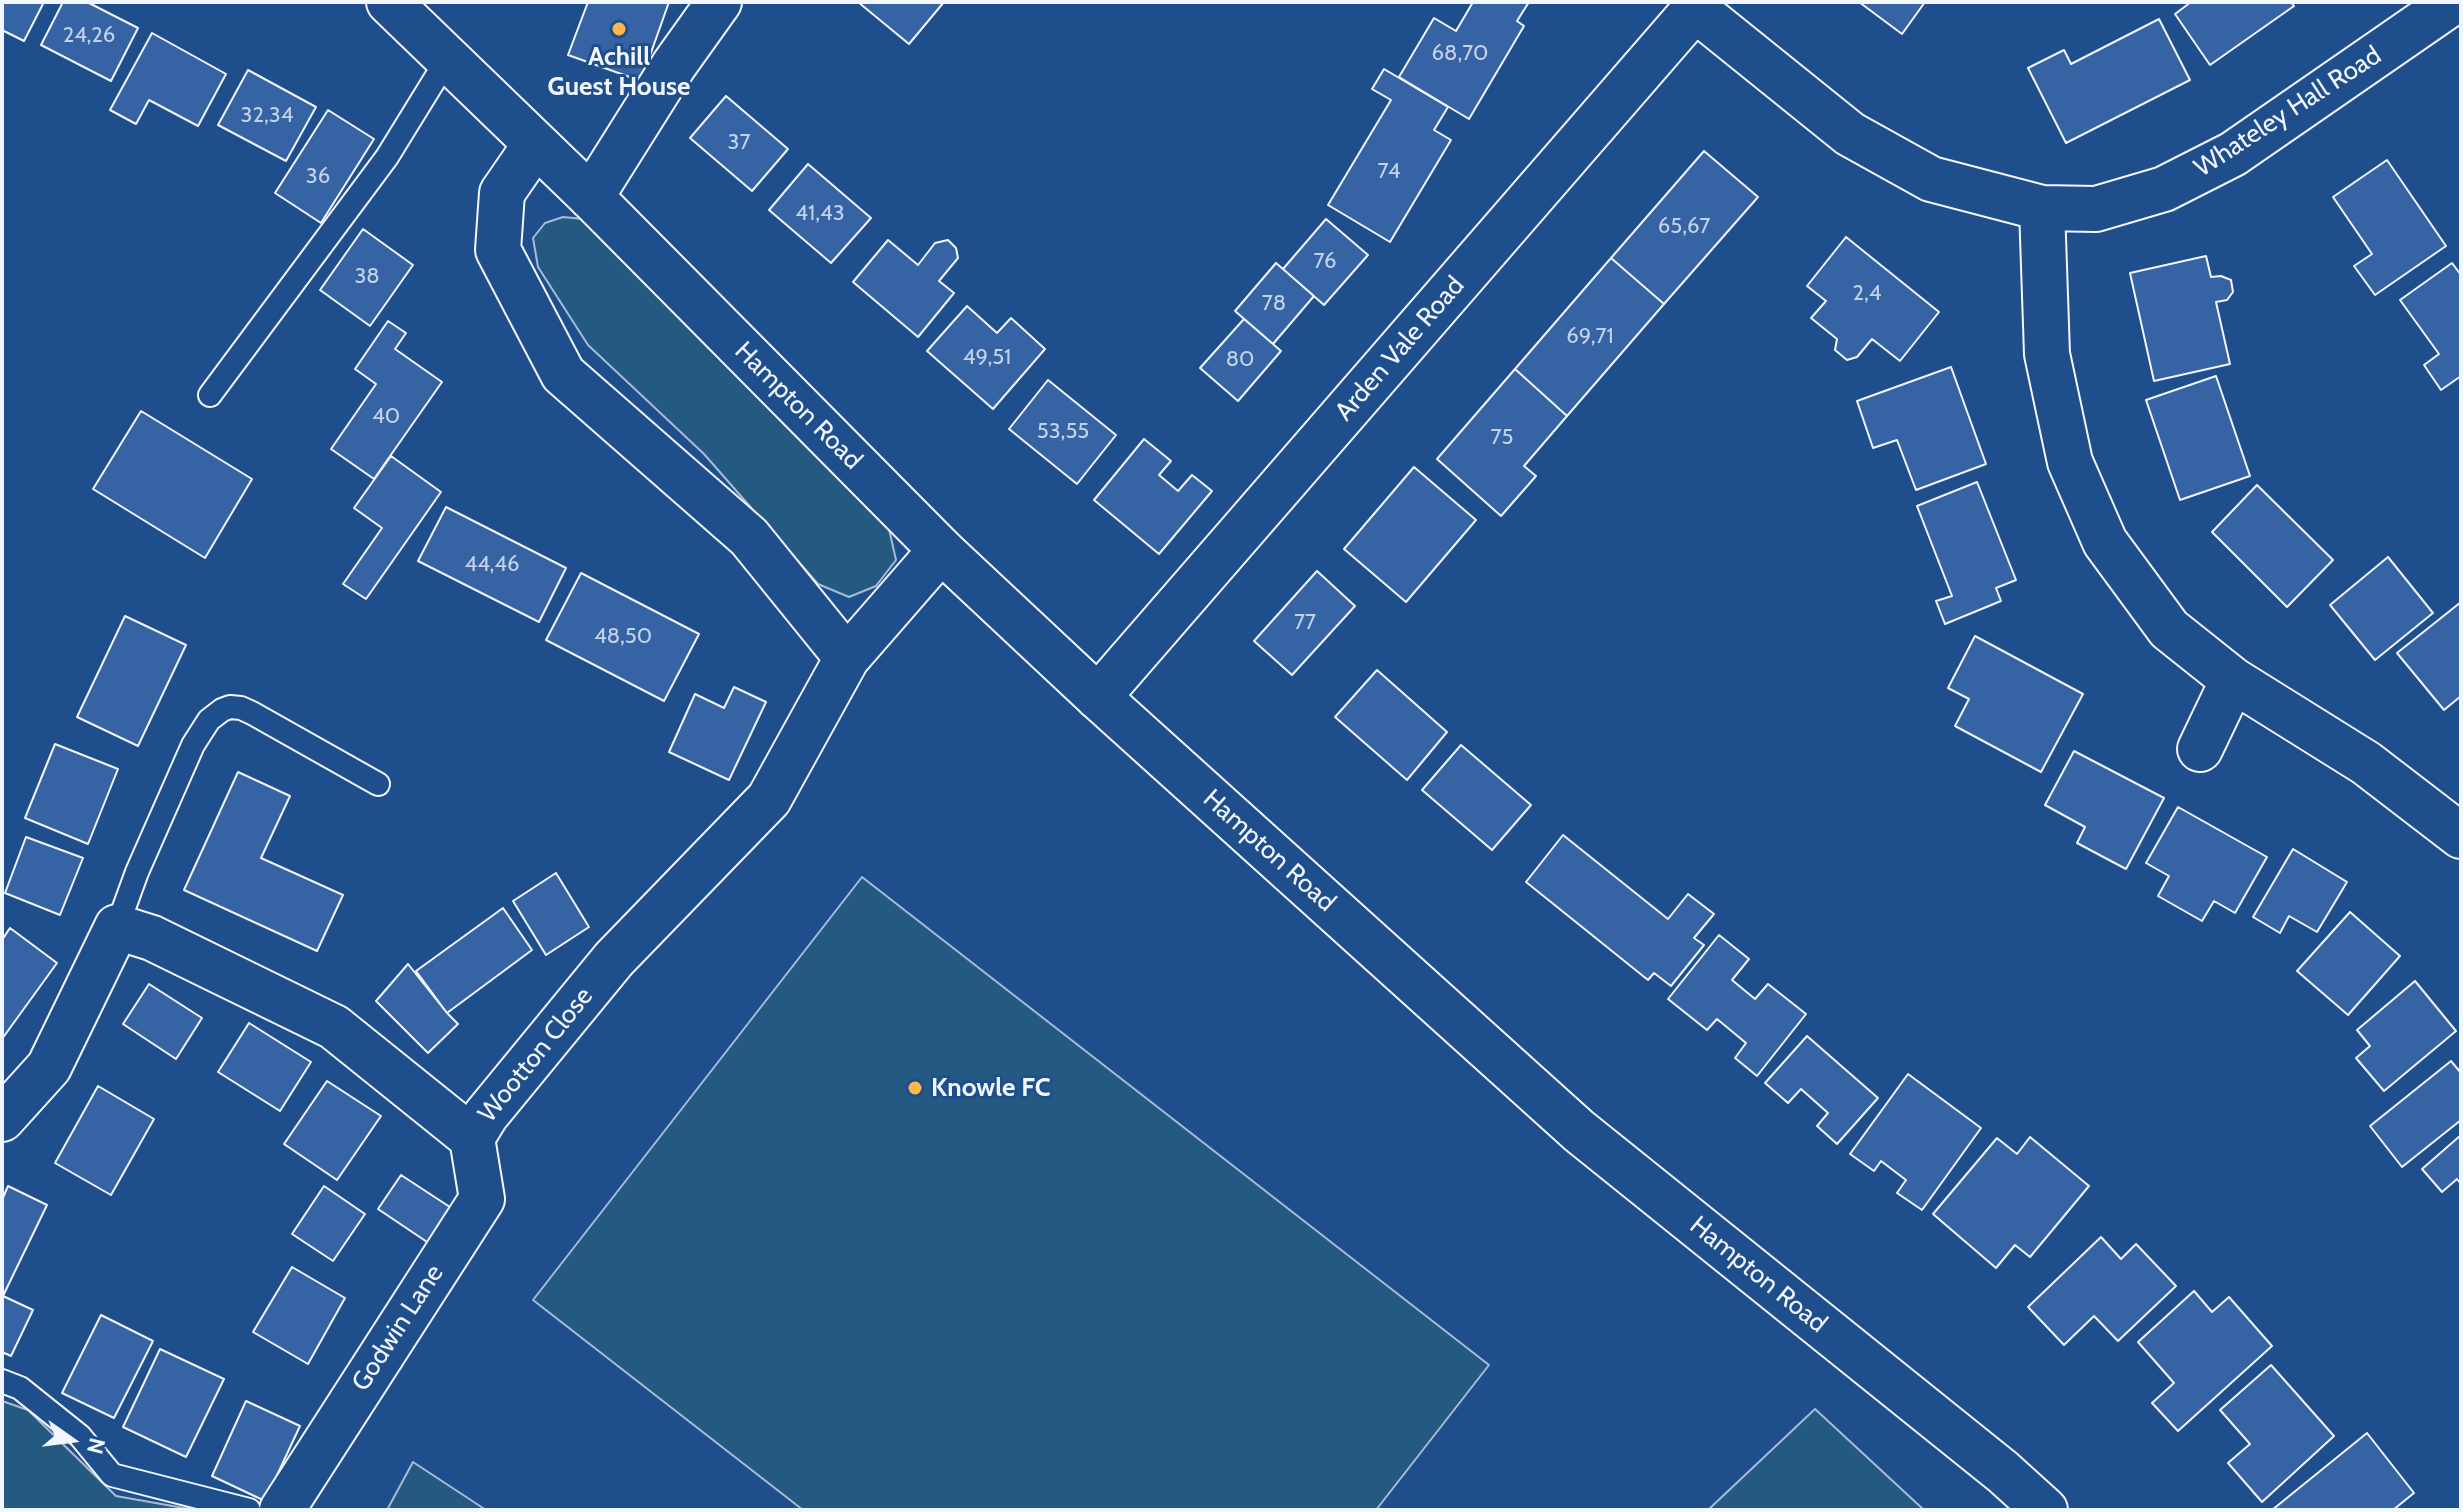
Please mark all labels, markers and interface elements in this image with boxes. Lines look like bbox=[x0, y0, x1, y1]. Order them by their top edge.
marker: Achill Guest House bbox=[610, 20, 628, 38]
house number: 24,26 bbox=[63, 23, 115, 49]
street label: Whateley Hall Road bbox=[2189, 40, 2387, 184]
place label: Achill Guest House bbox=[548, 41, 690, 102]
house number: 68,70 bbox=[1432, 41, 1488, 67]
house number: 32,34 bbox=[241, 103, 293, 129]
house number: 37 bbox=[728, 130, 750, 156]
house number: 74 bbox=[1377, 159, 1401, 185]
house number: 36 bbox=[306, 164, 330, 190]
house number: 41,43 bbox=[795, 201, 845, 227]
house number: 65,67 bbox=[1658, 214, 1710, 240]
house number: 76 bbox=[1313, 249, 1337, 275]
house number: 38 bbox=[354, 264, 380, 290]
street label: Arden Vale Road bbox=[1329, 271, 1471, 427]
house number: 2,4 bbox=[1853, 281, 1881, 307]
house number: 78 bbox=[1262, 291, 1286, 317]
house number: 69,71 bbox=[1566, 324, 1614, 350]
street label: Hampton Road bbox=[728, 336, 868, 476]
house number: 49,51 bbox=[963, 345, 1011, 371]
house number: 80 bbox=[1226, 347, 1254, 373]
house number: 40 bbox=[372, 404, 400, 430]
house number: 53,55 bbox=[1037, 419, 1089, 445]
house number: 75 bbox=[1491, 425, 1513, 451]
house number: 44,46 bbox=[464, 552, 520, 578]
house number: 77 bbox=[1294, 610, 1316, 636]
house number: 48,50 bbox=[594, 624, 652, 650]
street label: Hampton Road bbox=[1196, 783, 1342, 919]
street label: Wootton Close bbox=[472, 981, 600, 1129]
place label: Knowle FC bbox=[931, 1072, 1050, 1104]
marker: Knowle FC bbox=[906, 1079, 924, 1097]
street label: Hampton Road bbox=[1683, 1210, 1833, 1340]
street label: Godwin Lane bbox=[346, 1259, 450, 1397]
north arrow bbox=[32, 1400, 112, 1480]
text: N bbox=[81, 1435, 111, 1457]

